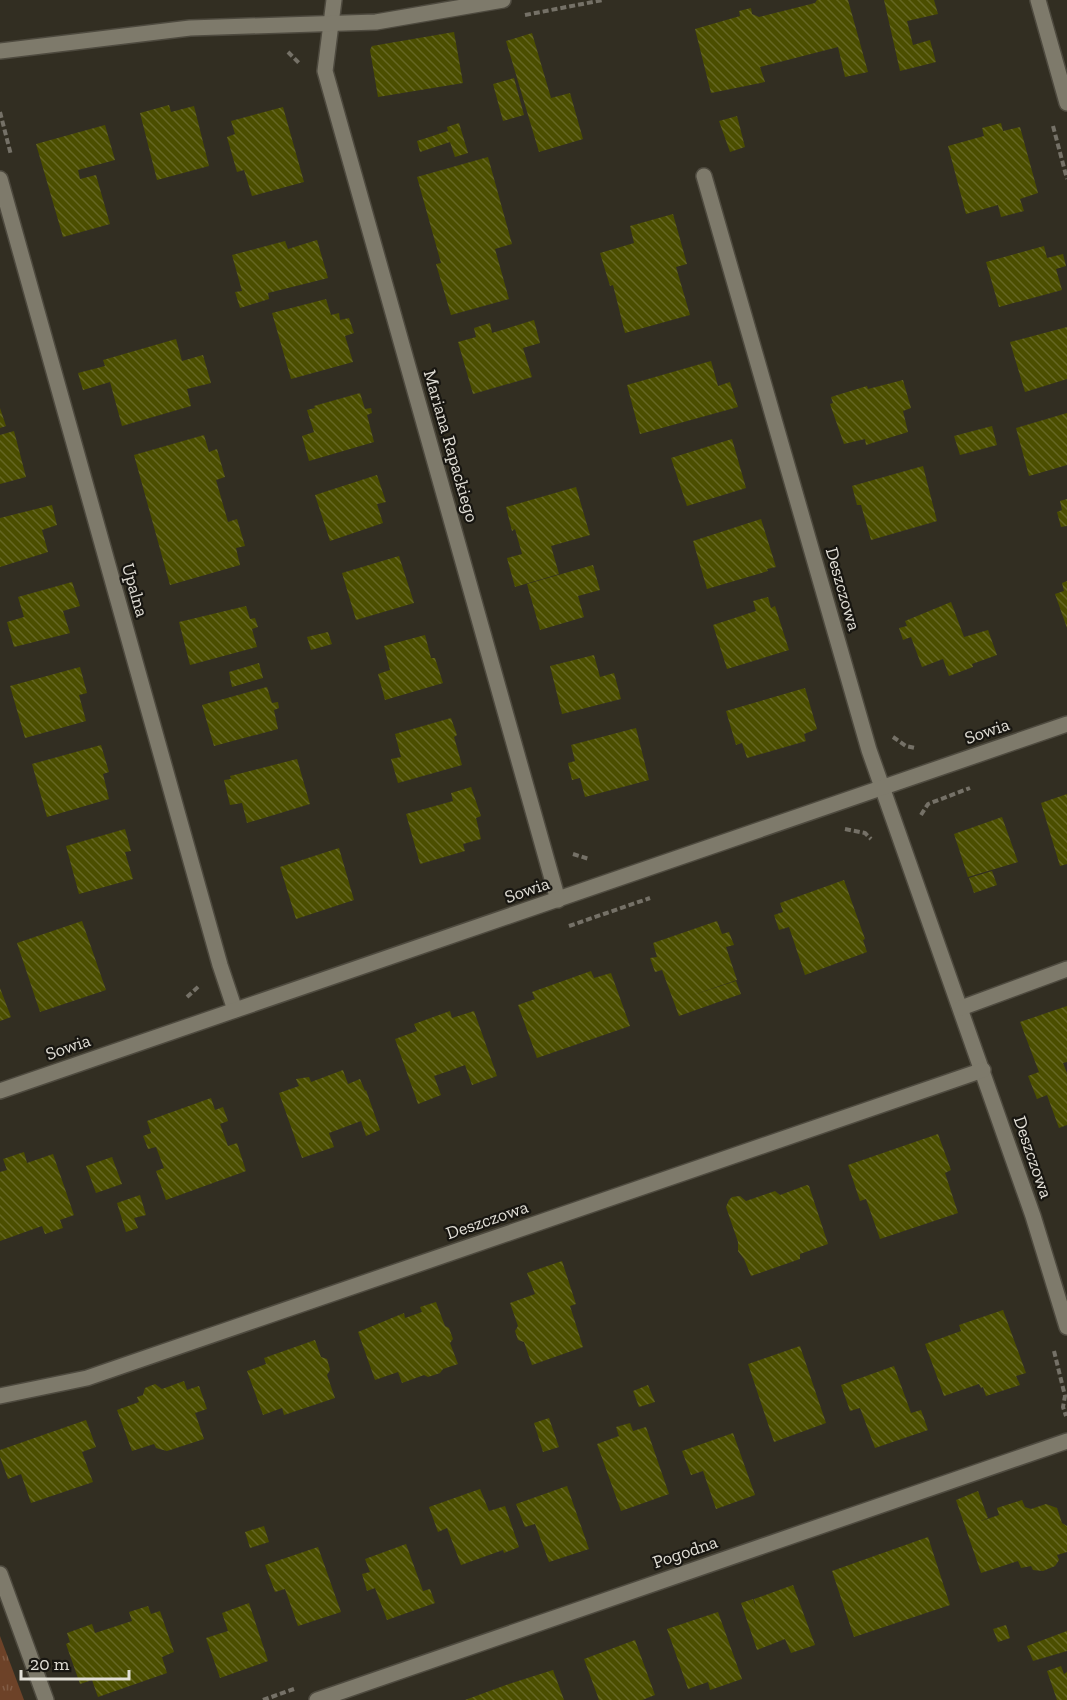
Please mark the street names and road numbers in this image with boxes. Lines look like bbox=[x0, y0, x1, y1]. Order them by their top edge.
street label: Mariana Rapackiego bbox=[419, 367, 483, 525]
street label: Deszczowa bbox=[821, 545, 865, 633]
street label: Upalna bbox=[117, 561, 153, 620]
street label: Sowia bbox=[962, 713, 1013, 749]
street label: Sowia bbox=[502, 872, 553, 908]
street label: Sowia bbox=[43, 1029, 94, 1065]
street label: Deszczowa bbox=[1009, 1113, 1057, 1201]
street label: Deszczowa bbox=[443, 1196, 531, 1244]
street label: Pogodna bbox=[650, 1531, 721, 1573]

